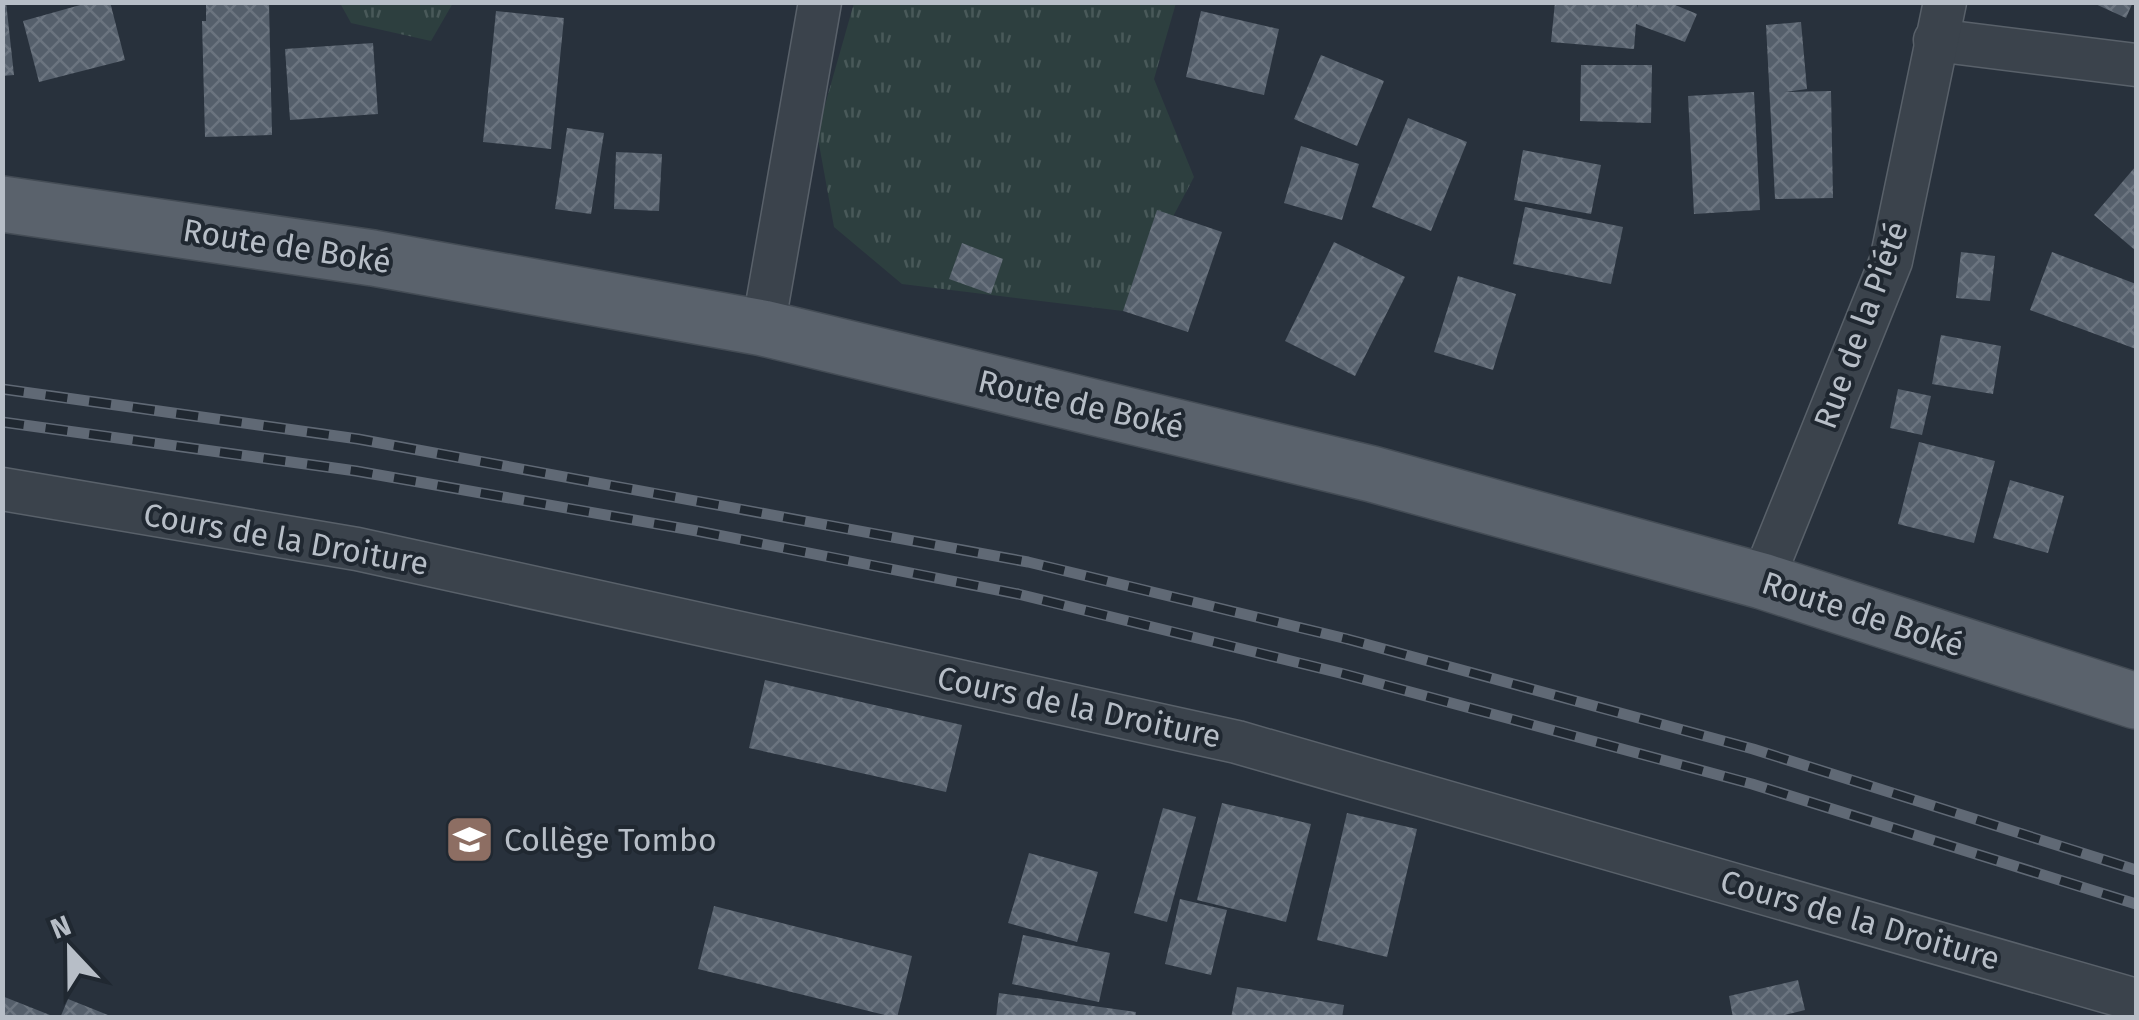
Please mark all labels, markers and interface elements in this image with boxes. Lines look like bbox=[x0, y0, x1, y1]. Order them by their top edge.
street label: Route de Boké bbox=[180, 211, 394, 281]
street label: Rue de la Piété bbox=[1806, 216, 1916, 434]
street label: Route de Boké bbox=[974, 362, 1188, 446]
street label: Cours de la Droiture bbox=[141, 495, 431, 583]
street label: Route de Boké bbox=[1757, 563, 1969, 665]
street label: Cours de la Droiture bbox=[934, 658, 1224, 756]
school or university icon: Collège Tombo bbox=[443, 814, 495, 866]
place label: Collège Tombo bbox=[504, 821, 717, 859]
street label: Cours de la Droiture bbox=[1716, 862, 2004, 978]
north arrow bbox=[20, 900, 120, 1000]
text: N bbox=[46, 909, 76, 946]

